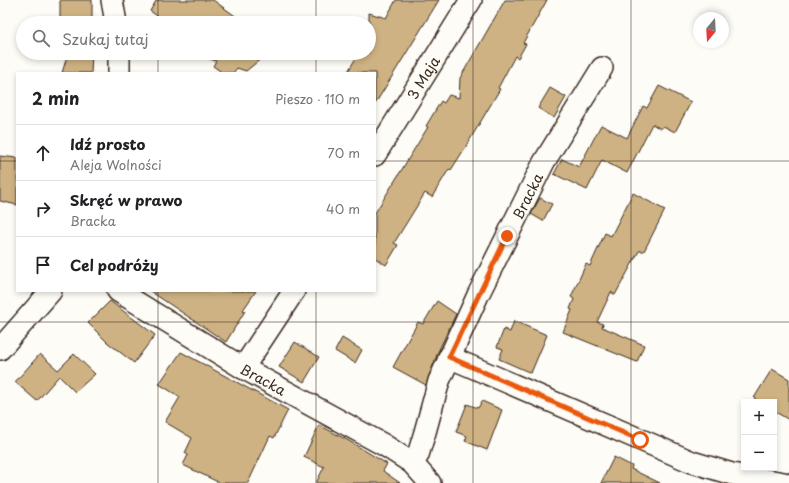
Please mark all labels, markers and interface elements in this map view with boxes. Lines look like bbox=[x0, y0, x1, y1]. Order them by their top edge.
north arrow bbox=[693, 12, 729, 48]
search box bbox=[16, 16, 376, 60]
icon: search bbox=[30, 27, 52, 49]
text: Szukaj tutaj bbox=[62, 27, 149, 50]
street label: 3 Maja bbox=[401, 52, 445, 103]
text: 2 min bbox=[32, 85, 79, 111]
text: Pieszo · 110 m bbox=[275, 89, 360, 108]
text: Idź prosto bbox=[70, 132, 145, 155]
icon: ahead bbox=[32, 142, 54, 164]
text: 70 m bbox=[327, 143, 360, 162]
text: Aleja Wolności bbox=[70, 155, 162, 174]
street label: Bracka bbox=[507, 169, 548, 223]
text: Skręć w prawo bbox=[70, 188, 183, 211]
icon: right bbox=[32, 198, 54, 220]
text: 40 m bbox=[326, 199, 360, 218]
text: Bracka bbox=[70, 211, 116, 230]
route end bbox=[498, 227, 516, 245]
text: Cel podróży bbox=[70, 253, 158, 276]
icon: arrive bbox=[32, 254, 54, 276]
street label: Bracka bbox=[237, 358, 290, 400]
map controls bbox=[741, 399, 777, 471]
button: + bbox=[741, 399, 777, 435]
route start bbox=[631, 431, 649, 449]
button: − bbox=[741, 435, 777, 471]

